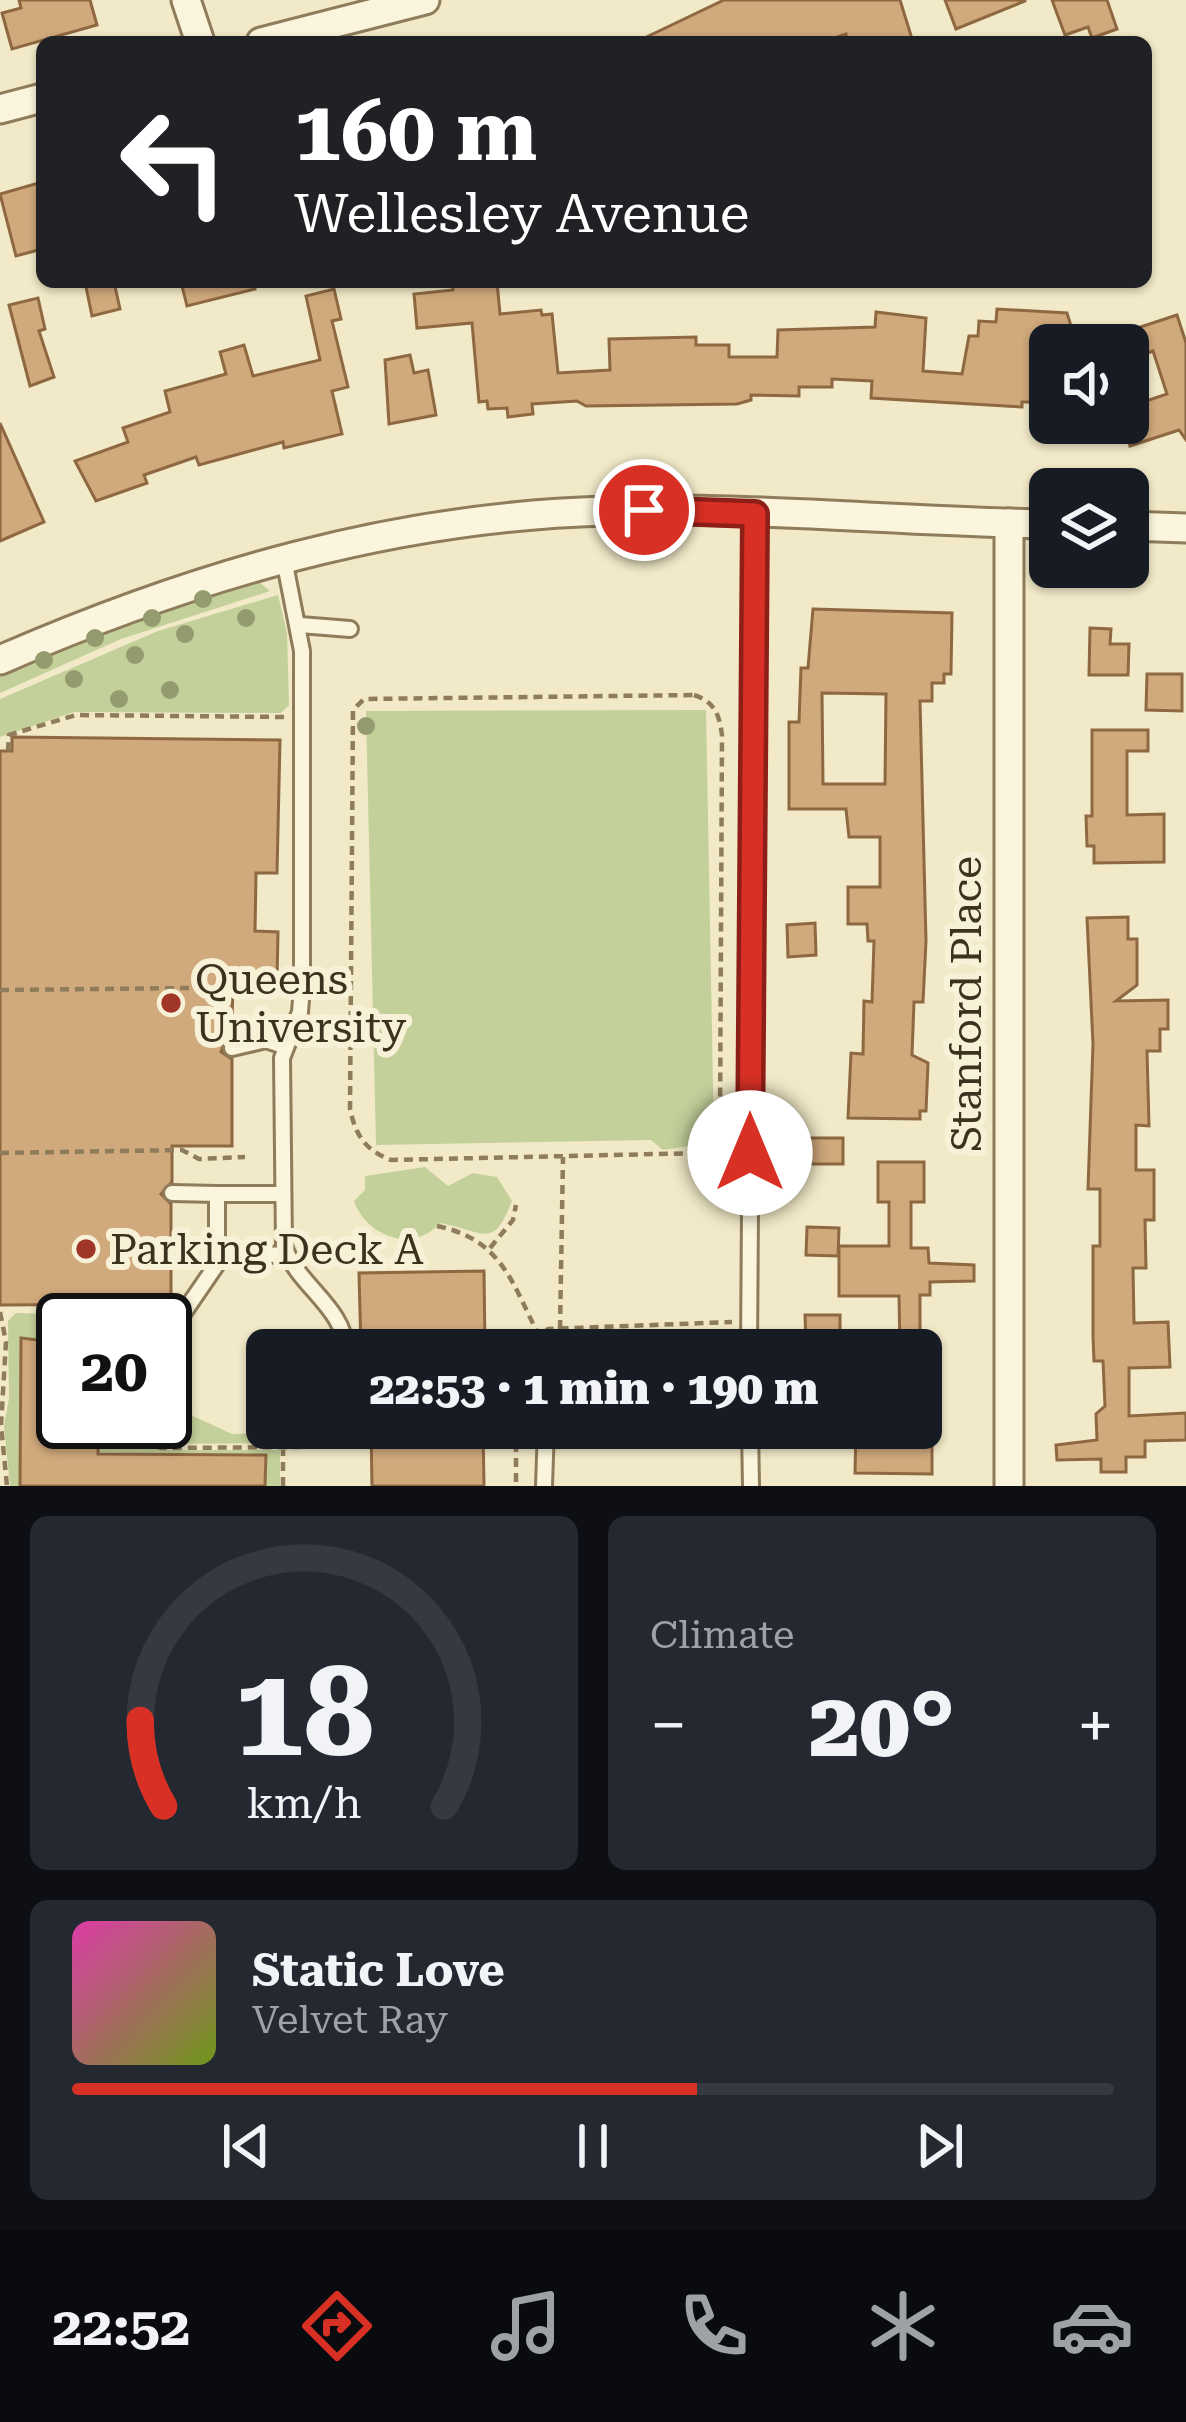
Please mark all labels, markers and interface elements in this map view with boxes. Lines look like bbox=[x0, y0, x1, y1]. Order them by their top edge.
text: 160 m bbox=[294, 82, 537, 180]
icon: left bbox=[96, 84, 252, 240]
text: Wellesley Avenue bbox=[294, 182, 749, 245]
map controls bbox=[1029, 324, 1149, 588]
button: sound bbox=[1029, 324, 1149, 444]
pin bbox=[593, 459, 695, 561]
button: layers bbox=[1029, 468, 1149, 588]
icon: arrive bbox=[611, 477, 677, 543]
street label: Stanford Place bbox=[942, 856, 991, 1152]
place label: Queens University bbox=[195, 955, 407, 1052]
marker: Queens University bbox=[158, 990, 184, 1016]
position arrow bbox=[687, 1090, 813, 1216]
place label: Parking Deck A bbox=[110, 1225, 424, 1274]
marker: Parking Deck A bbox=[73, 1236, 99, 1262]
speed limit sign: 20 bbox=[36, 1293, 192, 1449]
text: 22:53 · 1 min · 190 m bbox=[370, 1362, 818, 1415]
text: Climate bbox=[650, 1612, 794, 1658]
text: 18 bbox=[234, 1639, 374, 1785]
text: 20° bbox=[809, 1673, 955, 1778]
text: − bbox=[650, 1687, 687, 1764]
text: + bbox=[1077, 1687, 1114, 1764]
text: km/h bbox=[247, 1778, 361, 1828]
text: Static Love bbox=[252, 1944, 505, 1997]
text: Velvet Ray bbox=[252, 1997, 448, 2043]
icon: previous bbox=[213, 2113, 279, 2179]
icon: pause bbox=[560, 2113, 626, 2179]
icon: next bbox=[907, 2113, 973, 2179]
icon: directions bbox=[295, 2284, 379, 2368]
icon: music bbox=[484, 2284, 568, 2368]
icon: phone bbox=[672, 2284, 756, 2368]
icon: climate bbox=[861, 2284, 945, 2368]
icon: car bbox=[1050, 2284, 1134, 2368]
text: 22:52 bbox=[52, 2295, 190, 2358]

